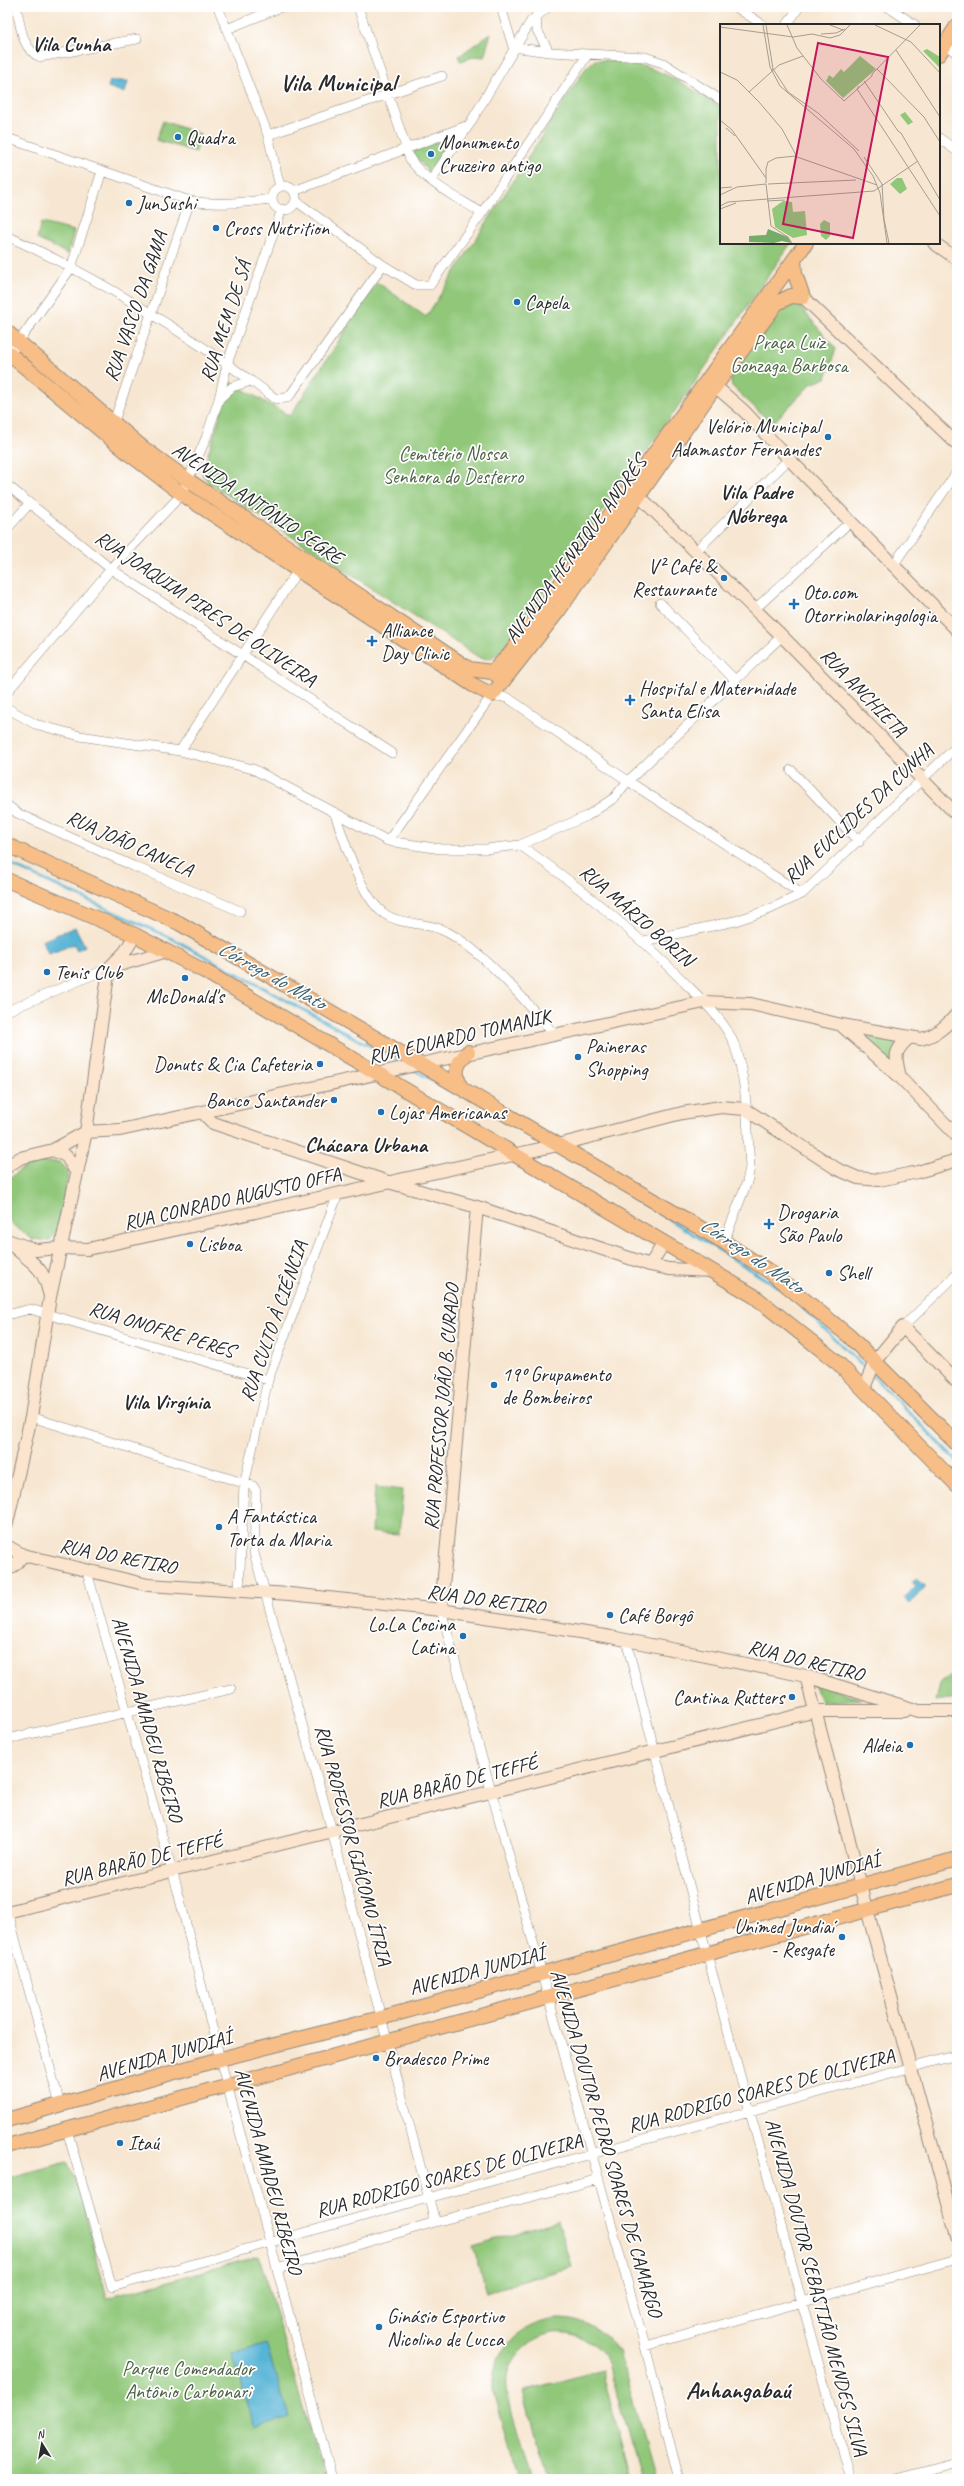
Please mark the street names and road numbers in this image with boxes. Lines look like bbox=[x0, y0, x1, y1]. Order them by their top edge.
street label: RUA VASCO DA GAMA bbox=[98, 227, 173, 385]
street label: RUA MEM DE SÁ bbox=[194, 255, 258, 385]
street label: AVENIDA ANTÔNIO SEGRE bbox=[168, 437, 350, 571]
street label: AVENIDA HENRIQUE ANDRÉS bbox=[499, 447, 654, 648]
street label: RUA JOAQUIM PIRES DE OLIVEIRA bbox=[90, 525, 322, 692]
street label: RUA ANCHIETA bbox=[815, 643, 913, 743]
street label: RUA EUCLIDES DA CUNHA bbox=[778, 737, 939, 889]
street label: RUA JOÃO CANELA bbox=[63, 804, 198, 883]
street label: RUA MÁRIO BORIN bbox=[575, 859, 701, 974]
street label: RUA EDUARDO TOMANIK bbox=[366, 1003, 556, 1070]
street label: RUA CONRADO AUGUSTO OFFA bbox=[121, 1161, 344, 1236]
street label: RUA CULTO À CIÊNCIA bbox=[234, 1237, 313, 1405]
street label: RUA PROFESSOR JOÃO B. CURADO bbox=[418, 1281, 465, 1531]
street label: RUA ONOFRE PERES bbox=[86, 1296, 242, 1365]
street label: RUA DO RETIRO bbox=[58, 1533, 180, 1580]
street label: RUA DO RETIRO bbox=[426, 1579, 548, 1620]
street label: AVENIDA AMADEU RIBEIRO bbox=[106, 1614, 189, 1827]
street label: RUA DO RETIRO bbox=[746, 1634, 868, 1687]
street label: RUA PROFESSOR GIÁCOMO ÍTRIA bbox=[309, 1722, 398, 1969]
street label: RUA BARÃO DE TEFFÉ bbox=[374, 1749, 542, 1814]
street label: RUA BARÃO DE TEFFÉ bbox=[59, 1827, 227, 1892]
street label: AVENIDA JUNDIAÍ bbox=[742, 1846, 887, 1910]
street label: AVENIDA JUNDIAÍ bbox=[407, 1939, 552, 2001]
street label: AVENIDA DOUTOR PEDRO SOARES DE CAMARGO bbox=[545, 1966, 669, 2322]
street label: AVENIDA JUNDIAÍ bbox=[94, 2023, 239, 2087]
street label: RUA RODRIGO SOARES DE OLIVEIRA bbox=[625, 2043, 898, 2138]
street label: AVENIDA AMADEU RIBEIRO bbox=[229, 2065, 309, 2279]
street label: AVENIDA DOUTOR SEBASTIÃO MENDES SILVA bbox=[759, 2116, 874, 2459]
street label: RUA RODRIGO SOARES DE OLIVEIRA bbox=[313, 2128, 586, 2223]

